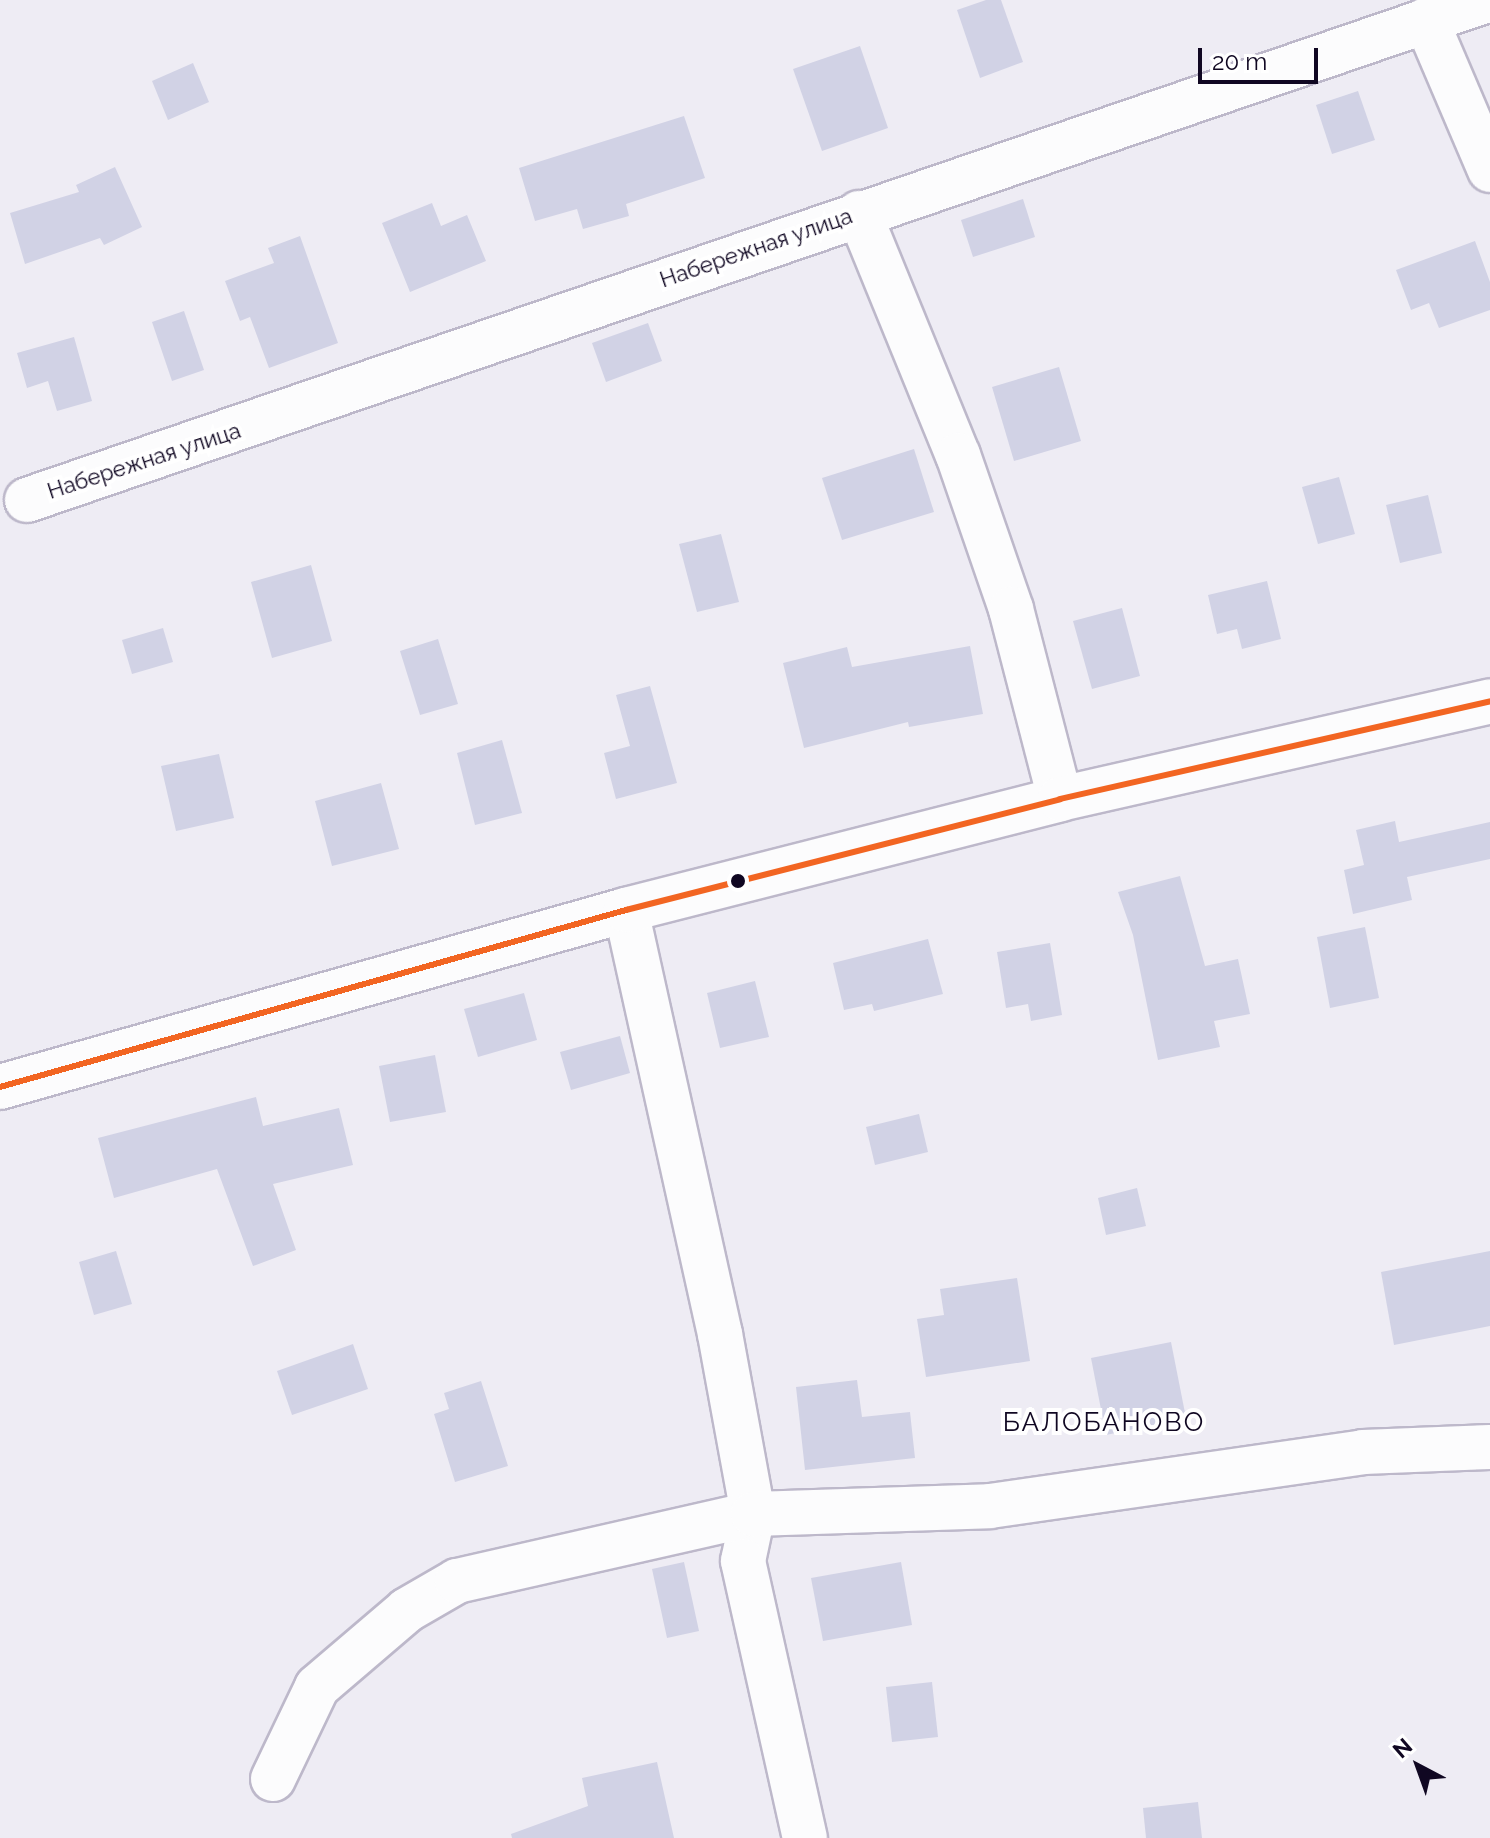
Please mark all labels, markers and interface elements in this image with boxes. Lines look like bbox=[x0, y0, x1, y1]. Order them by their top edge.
scale bar bbox=[1202, 32, 1322, 82]
text: 20 m bbox=[1212, 47, 1267, 76]
street label: Набережная улица bbox=[656, 203, 856, 293]
street label: Набережная улица bbox=[44, 417, 244, 505]
unlabelled marker bbox=[730, 873, 746, 889]
district label: БАЛОБАНОВО bbox=[1003, 1407, 1205, 1439]
north arrow bbox=[1378, 1726, 1458, 1806]
text: N bbox=[1387, 1733, 1417, 1763]

